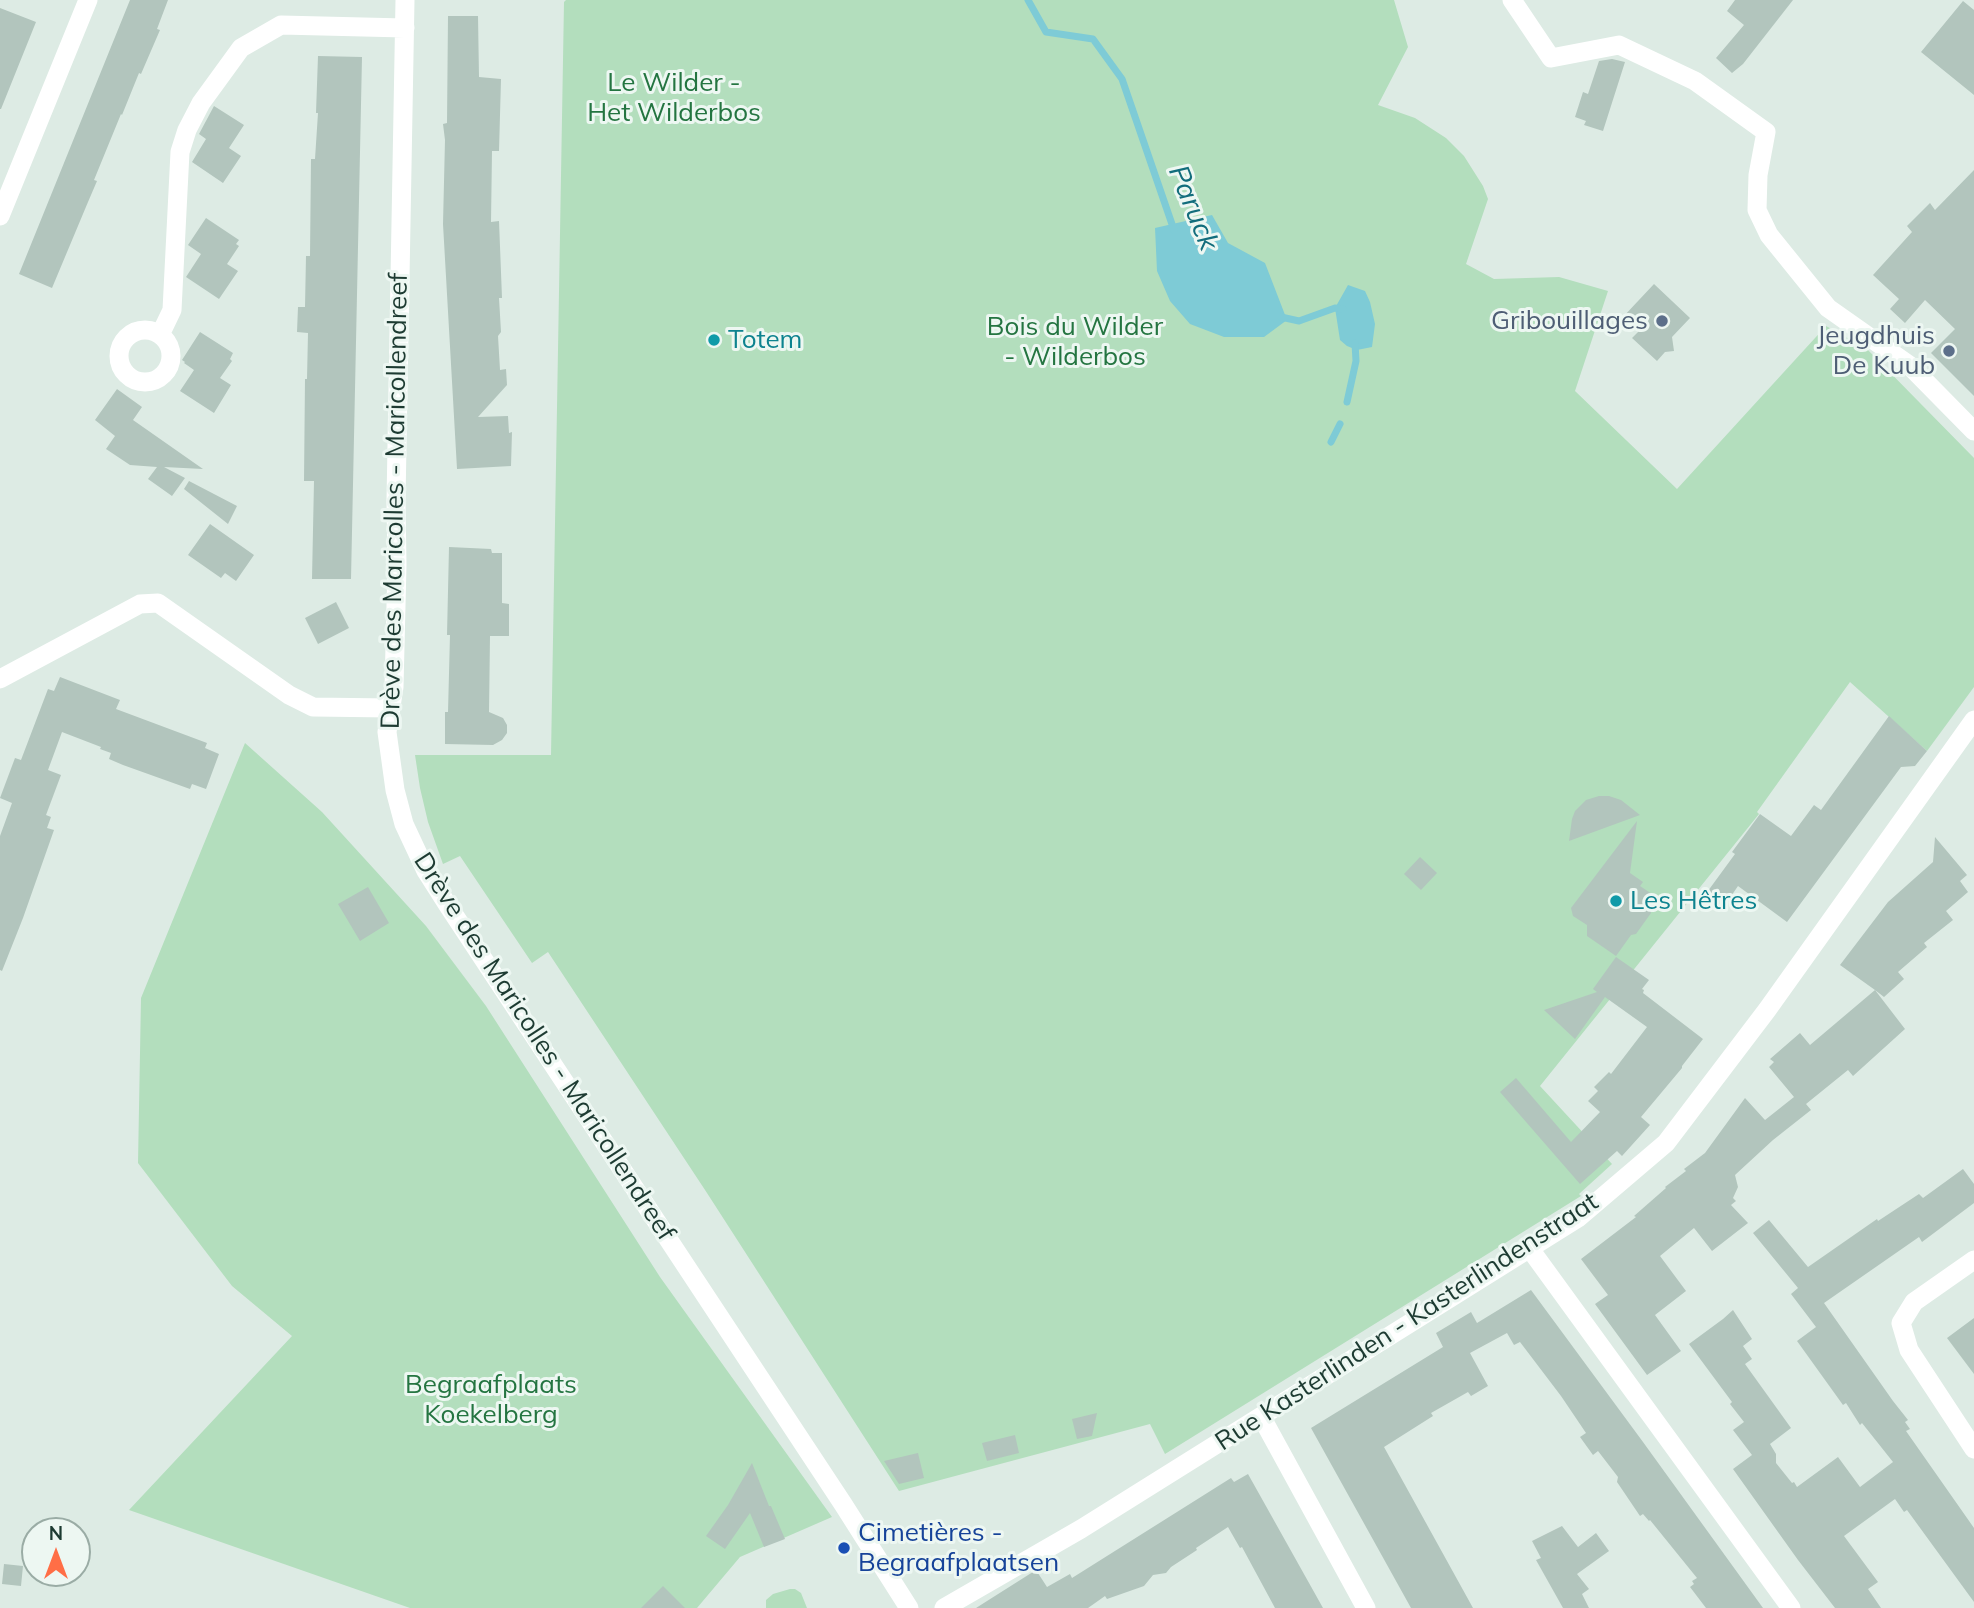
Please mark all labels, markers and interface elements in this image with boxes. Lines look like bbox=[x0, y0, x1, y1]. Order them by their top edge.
park label: Le Wilder - Het Wilderbos bbox=[587, 67, 761, 128]
water label: Paruck bbox=[1161, 160, 1225, 256]
street label: Drève des Maricolles - Maricollendreef bbox=[375, 273, 415, 729]
place label: Gribouillages bbox=[1491, 305, 1648, 337]
park label: Bois du Wilder - Wilderbos bbox=[987, 311, 1163, 372]
marker: Gribouillages bbox=[1654, 313, 1670, 329]
place label: Jeugdhuis De Kuub bbox=[1817, 320, 1935, 382]
place label: Totem bbox=[728, 324, 802, 356]
marker: Totem bbox=[706, 332, 722, 348]
marker: Jeugdhuis De Kuub bbox=[1941, 343, 1957, 359]
street label: Drève des Maricolles - Maricollendreef bbox=[407, 847, 681, 1247]
place label: Les Hêtres bbox=[1630, 885, 1757, 917]
marker: Les Hêtres bbox=[1608, 893, 1624, 909]
street label: Rue Kasterlinden - Kasterlindenstraat bbox=[1210, 1186, 1604, 1458]
park label: Begraafplaats Koekelberg bbox=[405, 1369, 577, 1430]
north arrow bbox=[21, 1517, 91, 1587]
place label: Cimetières - Begraafplaatsen bbox=[858, 1517, 1059, 1578]
text: N bbox=[49, 1521, 63, 1545]
marker: Cimetières - Begraafplaatsen bbox=[836, 1540, 852, 1556]

